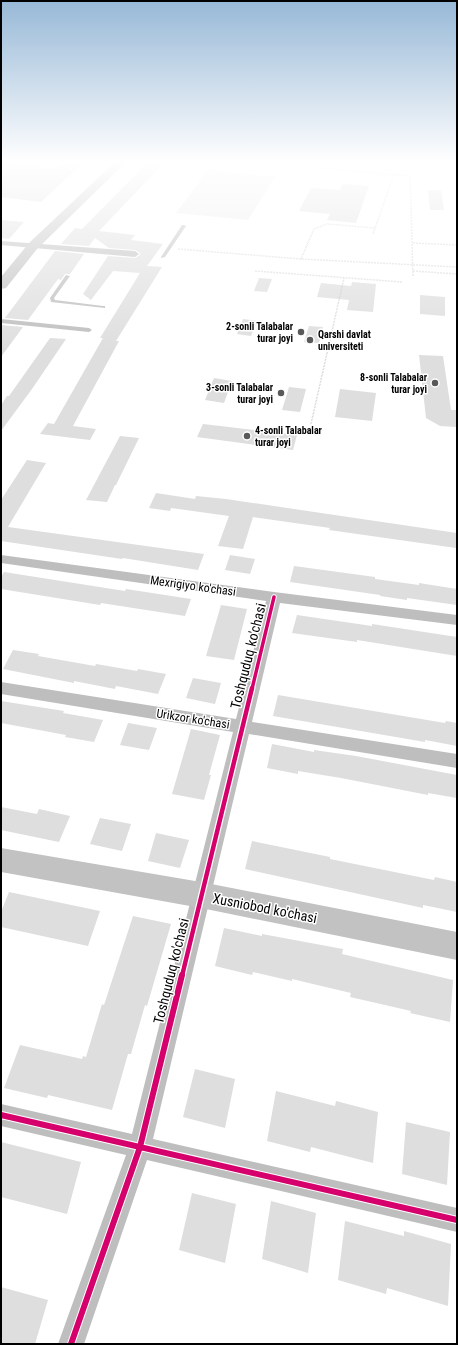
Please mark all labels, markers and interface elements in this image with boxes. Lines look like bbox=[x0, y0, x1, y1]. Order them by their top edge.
place label: 2-sonli Talabalar turar joyi bbox=[226, 321, 294, 344]
marker: 2-sonli Talabalar turar joyi bbox=[296, 327, 306, 337]
place label: Qarshi davlat universiteti bbox=[318, 329, 371, 352]
marker: Qarshi davlat universiteti bbox=[305, 335, 315, 345]
place label: 8-sonli Talabalar turar joyi bbox=[360, 372, 428, 395]
marker: 8-sonli Talabalar turar joyi bbox=[430, 378, 440, 388]
place label: 3-sonli Talabalar turar joyi bbox=[206, 382, 274, 405]
marker: 3-sonli Talabalar turar joyi bbox=[276, 388, 286, 398]
place label: 4-sonli Talabalar turar joyi bbox=[255, 425, 323, 448]
marker: 4-sonli Talabalar turar joyi bbox=[242, 431, 252, 441]
street label: Mexrigiyo ko'chasi bbox=[149, 573, 237, 599]
street label: Toshquduq ko'chasi bbox=[227, 601, 269, 711]
street label: Urikzor ko'chasi bbox=[155, 706, 231, 732]
street label: Xusniobod ko'chasi bbox=[212, 890, 318, 926]
street label: Toshquduq ko'chasi bbox=[150, 916, 192, 1026]

